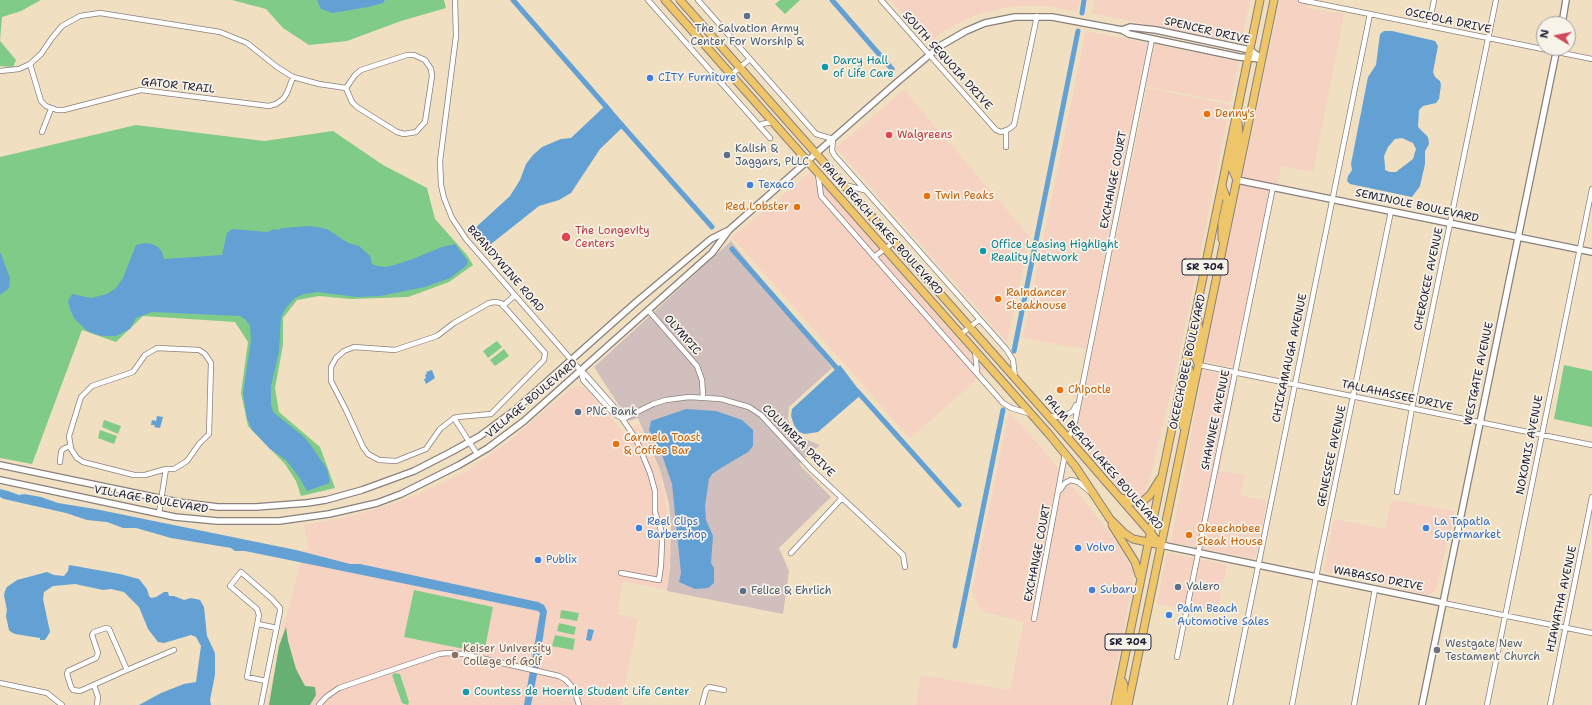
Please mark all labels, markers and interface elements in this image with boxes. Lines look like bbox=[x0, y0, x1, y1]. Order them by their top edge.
street label: OSCEOLA DRIVE bbox=[1404, 5, 1492, 37]
street label: SOUTH SEQUOIA DRIVE bbox=[899, 9, 995, 113]
marker: The Salvation Army Center For Worship & bbox=[742, 11, 752, 21]
street label: SPENCER DRIVE bbox=[1163, 15, 1251, 47]
north arrow bbox=[1536, 16, 1576, 56]
place label: The Salvation Army Center For Worship & bbox=[690, 22, 804, 48]
text: N bbox=[1537, 28, 1553, 40]
place label: Darcy Hall of Life Care bbox=[833, 54, 894, 80]
marker: Darcy Hall of Life Care bbox=[820, 62, 830, 72]
place label: CITY Furniture bbox=[658, 71, 736, 85]
marker: CITY Furniture bbox=[645, 73, 655, 83]
street label: GATOR TRAIL bbox=[140, 76, 216, 96]
place label: Denny's bbox=[1215, 107, 1255, 121]
marker: Denny's bbox=[1202, 109, 1212, 119]
place label: Walgreens bbox=[897, 128, 953, 142]
marker: Walgreens bbox=[884, 130, 894, 140]
street label: EXCHANGE COURT bbox=[1098, 130, 1130, 230]
place label: Kalish & Jaggars, PLLC bbox=[735, 142, 809, 168]
marker: Kalish & Jaggars, PLLC bbox=[722, 150, 732, 160]
street label: PALM BEACH LAKES BOULEVARD bbox=[819, 160, 945, 298]
place label: Texaco bbox=[758, 178, 794, 192]
marker: Texaco bbox=[745, 180, 755, 190]
street label: SEMINOLE BOULEVARD bbox=[1354, 186, 1480, 226]
place label: Twin Peaks bbox=[935, 189, 994, 203]
marker: Twin Peaks bbox=[922, 191, 932, 201]
place label: Red Lobster bbox=[725, 200, 789, 214]
marker: Red Lobster bbox=[792, 202, 802, 212]
street label: BRANDYWINE ROAD bbox=[464, 223, 546, 315]
place label: The Longevity Centers bbox=[575, 224, 650, 250]
street label: CHEROKEE AVENUE bbox=[1412, 226, 1446, 332]
marker: The Longevity Centers bbox=[560, 231, 572, 243]
place label: Office Leasing Highlight Reality Network bbox=[991, 238, 1119, 264]
marker: Office Leasing Highlight Reality Network bbox=[978, 246, 988, 256]
road number: SR 704 bbox=[1182, 259, 1228, 275]
place label: Raindancer Steakhouse bbox=[1006, 286, 1067, 312]
street label: CHICKAMAUGA AVENUE bbox=[1270, 292, 1310, 424]
street label: OKEECHOBEE BOULEVARD bbox=[1167, 293, 1209, 431]
marker: Raindancer Steakhouse bbox=[993, 294, 1003, 304]
street label: OLYMPIC bbox=[661, 312, 703, 358]
street label: WESTGATE AVENUE bbox=[1462, 321, 1496, 427]
street label: VILLAGE BOULEVARD bbox=[483, 357, 581, 441]
street label: SHAWNEE AVENUE bbox=[1199, 369, 1233, 471]
street label: TALLAHASSEE DRIVE bbox=[1340, 378, 1454, 414]
place label: Chipotle bbox=[1068, 383, 1111, 397]
marker: Chipotle bbox=[1055, 385, 1065, 395]
street label: PALM BEACH LAKES BOULEVARD bbox=[1041, 393, 1165, 533]
street label: NOKOMIS AVENUE bbox=[1514, 394, 1546, 496]
street label: COLUMBIA DRIVE bbox=[759, 402, 837, 480]
street label: GENESSEE AVENUE bbox=[1315, 404, 1349, 508]
place label: PNC Bank bbox=[586, 405, 637, 419]
marker: PNC Bank bbox=[573, 407, 583, 417]
place label: Carmela Toast & Coffee Bar bbox=[624, 431, 701, 457]
marker: Carmela Toast & Coffee Bar bbox=[611, 439, 621, 449]
street label: VILLAGE BOULEVARD bbox=[93, 483, 209, 517]
street label: EXCHANGE COURT bbox=[1022, 503, 1054, 603]
place label: Reel Clips Barbershop bbox=[647, 515, 707, 541]
place label: La Tapatia Supermarket bbox=[1434, 515, 1501, 541]
place label: Okeechobee Steak House bbox=[1197, 522, 1263, 548]
marker: Reel Clips Barbershop bbox=[634, 523, 644, 533]
marker: La Tapatia Supermarket bbox=[1421, 523, 1431, 533]
marker: Okeechobee Steak House bbox=[1184, 530, 1194, 540]
place label: Volvo bbox=[1086, 541, 1115, 555]
marker: Volvo bbox=[1073, 543, 1083, 553]
street label: HIAWATHA AVENUE bbox=[1544, 544, 1580, 654]
place label: Publix bbox=[546, 553, 577, 567]
marker: Publix bbox=[533, 555, 543, 565]
street label: WABASSO DRIVE bbox=[1332, 564, 1424, 594]
place label: Valero bbox=[1186, 580, 1220, 594]
marker: Valero bbox=[1173, 582, 1183, 592]
place label: Subaru bbox=[1100, 583, 1136, 597]
place label: Felice & Ehrlich bbox=[751, 584, 832, 598]
marker: Subaru bbox=[1087, 585, 1097, 595]
marker: Felice & Ehrlich bbox=[738, 586, 748, 596]
place label: Palm Beach Automotive Sales bbox=[1177, 602, 1269, 628]
marker: Palm Beach Automotive Sales bbox=[1164, 610, 1174, 620]
road number: SR 704 bbox=[1105, 634, 1151, 650]
place label: Westgate New Testament Church bbox=[1445, 637, 1540, 663]
place label: Keiser University College of Golf bbox=[463, 642, 551, 668]
marker: Westgate New Testament Church bbox=[1432, 645, 1442, 655]
marker: Keiser University College of Golf bbox=[450, 650, 460, 660]
place label: Countess de Hoernle Student Life Center bbox=[474, 685, 690, 699]
marker: Countess de Hoernle Student Life Center bbox=[461, 687, 471, 697]

